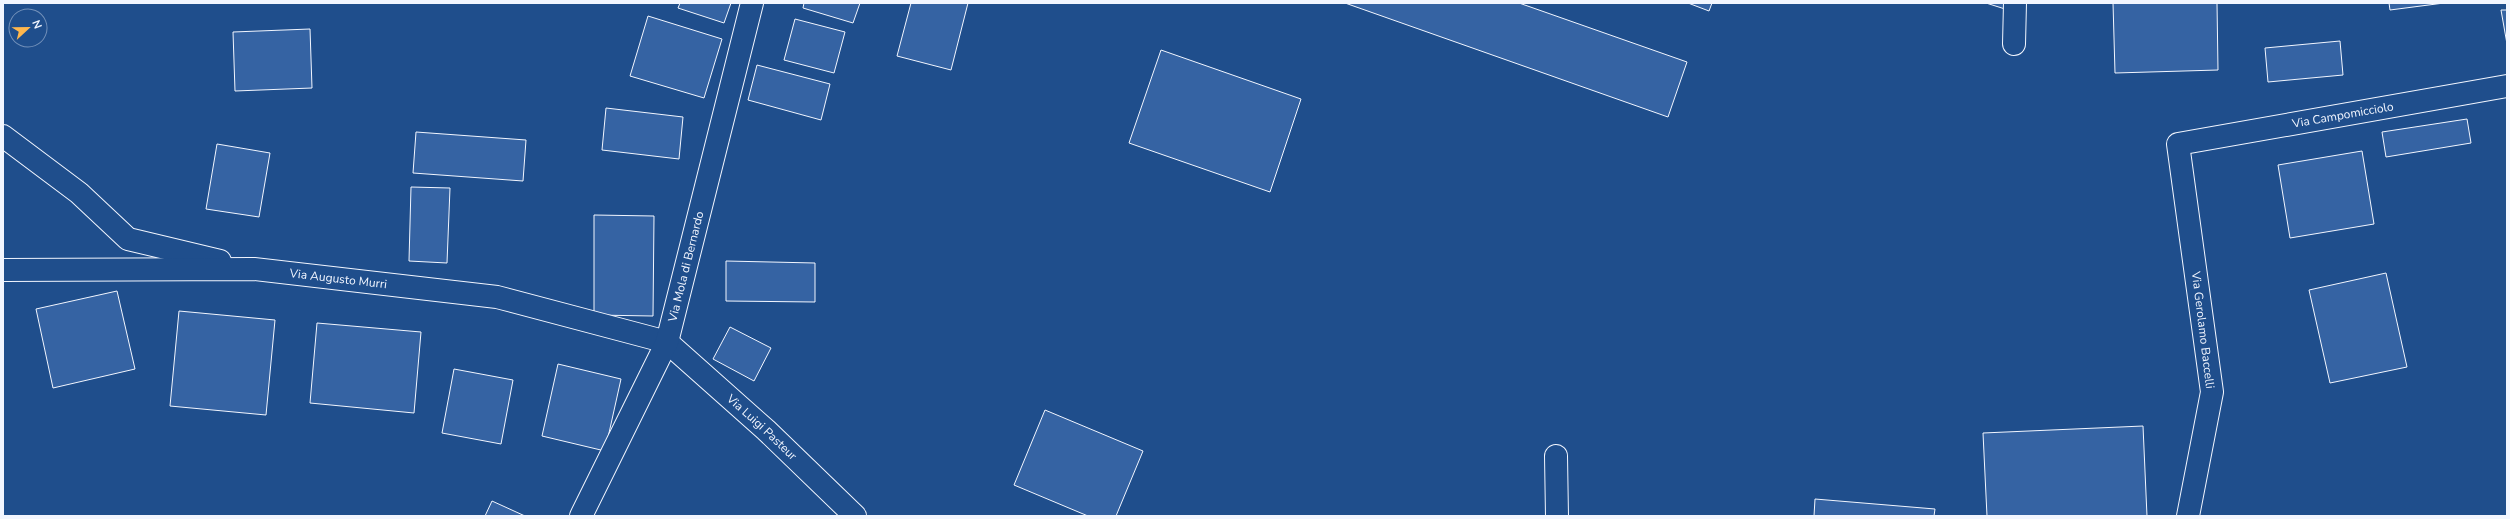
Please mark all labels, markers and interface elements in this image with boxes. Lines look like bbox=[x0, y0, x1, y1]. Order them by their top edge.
north arrow bbox=[8, 8, 48, 48]
text: N bbox=[28, 18, 45, 31]
street label: Via Campomicciolo bbox=[2290, 98, 2395, 132]
street label: Via Mola di Bernardo bbox=[664, 209, 708, 324]
street label: Via Augusto Murri bbox=[288, 265, 388, 292]
street label: Via Gerolamo Baccelli bbox=[2188, 269, 2218, 390]
street label: Via Luigi Pasteur bbox=[722, 390, 801, 464]

